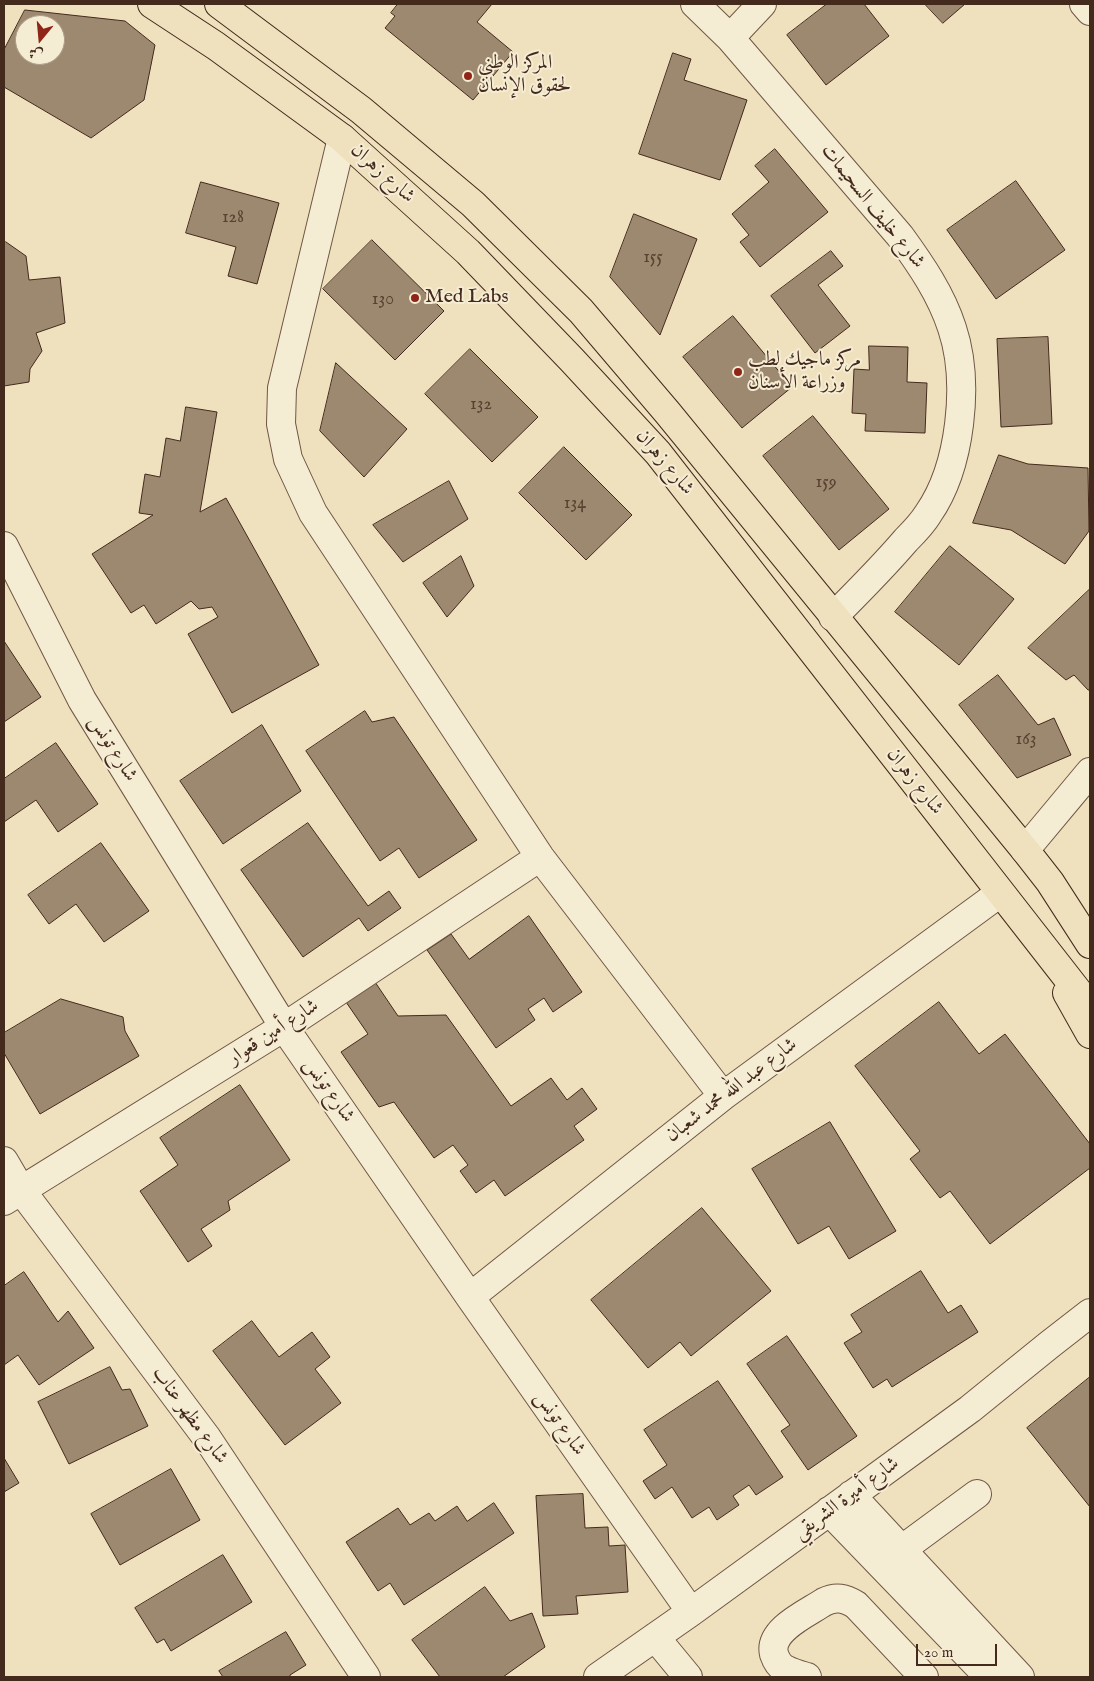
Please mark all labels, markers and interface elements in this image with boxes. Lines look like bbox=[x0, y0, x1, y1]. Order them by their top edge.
north arrow bbox=[15, 15, 65, 65]
text: ش bbox=[27, 43, 45, 64]
place label: المركز الوطني لحقوق الإنسان bbox=[478, 52, 571, 99]
marker: المركز الوطني لحقوق الإنسان bbox=[462, 70, 474, 82]
street label: شارع زهران bbox=[345, 139, 419, 209]
street label: شارع خليف السحيمات bbox=[814, 140, 930, 274]
house number: 128 bbox=[222, 207, 244, 229]
house number: 155 bbox=[643, 247, 663, 269]
place label: Med Labs bbox=[425, 286, 508, 310]
house number: 130 bbox=[372, 289, 394, 311]
marker: Med Labs bbox=[409, 292, 421, 304]
place label: مركز ماجيك لطب وزراعة الأسنان bbox=[748, 349, 861, 396]
marker: مركز ماجيك لطب وزراعة الأسنان bbox=[732, 366, 744, 378]
house number: 132 bbox=[470, 394, 492, 416]
street label: شارع زهران bbox=[629, 425, 699, 501]
house number: 159 bbox=[815, 472, 837, 494]
house number: 134 bbox=[564, 493, 586, 515]
street label: شارع تونس bbox=[82, 712, 142, 786]
house number: 163 bbox=[1015, 729, 1037, 751]
street label: شارع زهران bbox=[880, 744, 948, 820]
street label: شارع أمين قعوار bbox=[224, 995, 324, 1071]
street label: شارع عبد الله محمد شعبان bbox=[661, 1034, 803, 1148]
street label: شارع تونس bbox=[297, 1054, 359, 1128]
street label: شارع مظهر عناب bbox=[146, 1363, 232, 1469]
street label: شارع تونس bbox=[528, 1387, 590, 1461]
street label: شارع أميرة الشريقي bbox=[789, 1453, 905, 1545]
scale bar bbox=[919, 1634, 1000, 1666]
text: 20 m bbox=[924, 1643, 953, 1662]

